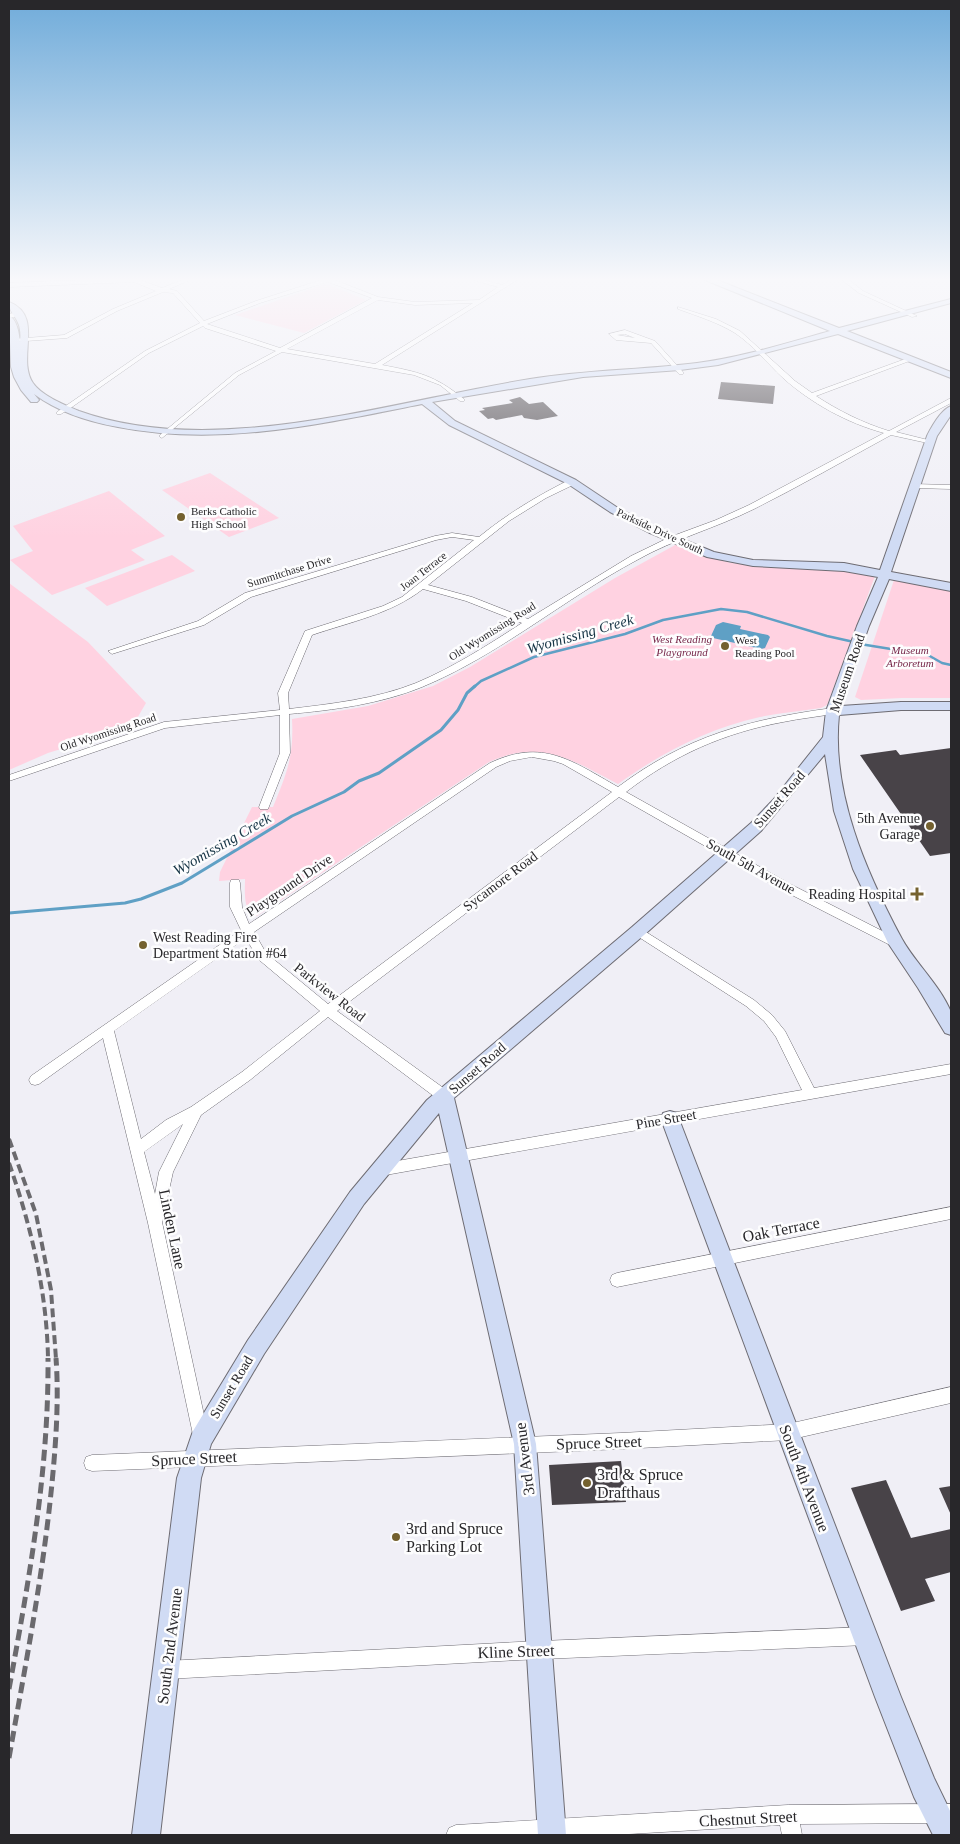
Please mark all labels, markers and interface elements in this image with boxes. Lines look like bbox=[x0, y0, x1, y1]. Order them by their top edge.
place label: Berks Catholic High School bbox=[191, 505, 257, 530]
street label: Parkside Drive South bbox=[615, 506, 706, 557]
marker: Berks Catholic High School bbox=[175, 511, 187, 523]
street label: Joan Terrace bbox=[397, 549, 449, 593]
street label: Summitchase Drive bbox=[246, 553, 332, 589]
street label: Old Wyomissing Road bbox=[446, 599, 538, 663]
water label: Wyomissing Creek bbox=[525, 611, 635, 657]
street label: Museum Road bbox=[827, 632, 868, 714]
park label: West Reading Playground bbox=[652, 633, 712, 658]
place label: West Reading Pool bbox=[735, 634, 795, 659]
marker: West Reading Pool bbox=[719, 640, 731, 652]
park label: Museum Arboretum bbox=[885, 644, 934, 669]
street label: Old Wyomissing Road bbox=[59, 711, 158, 753]
street label: Sunset Road bbox=[751, 768, 808, 831]
water label: Wyomissing Creek bbox=[170, 809, 274, 878]
place label: 5th Avenue Garage bbox=[857, 811, 920, 842]
marker: 5th Avenue Garage bbox=[924, 820, 936, 832]
street label: South 5th Avenue bbox=[704, 836, 798, 897]
street label: Sycamore Road bbox=[460, 849, 540, 914]
street label: Playground Drive bbox=[244, 851, 335, 920]
place label: Reading Hospital bbox=[808, 887, 906, 902]
marker: Reading Hospital bbox=[910, 887, 924, 901]
place label: West Reading Fire Department Station #64 bbox=[153, 930, 287, 961]
marker: West Reading Fire Department Station #64 bbox=[137, 939, 149, 951]
street label: Parkview Road bbox=[291, 960, 368, 1025]
street label: Sunset Road bbox=[446, 1040, 509, 1097]
street label: Pine Street bbox=[635, 1107, 698, 1132]
street label: Linden Lane bbox=[156, 1188, 189, 1271]
street label: Oak Terrace bbox=[741, 1214, 821, 1245]
street label: Sunset Road bbox=[207, 1353, 256, 1421]
street label: 3rd Avenue bbox=[512, 1422, 537, 1496]
street label: South 4th Avenue bbox=[776, 1422, 833, 1534]
street label: Spruce Street bbox=[556, 1432, 643, 1453]
street label: Spruce Street bbox=[151, 1448, 238, 1470]
place label: 3rd & Spruce Drafthaus bbox=[597, 1466, 683, 1501]
marker: 3rd & Spruce Drafthaus bbox=[581, 1477, 593, 1489]
place label: 3rd and Spruce Parking Lot bbox=[406, 1520, 503, 1556]
marker: 3rd and Spruce Parking Lot bbox=[390, 1531, 402, 1543]
street label: South 2nd Avenue bbox=[154, 1587, 185, 1705]
street label: Kline Street bbox=[477, 1642, 555, 1661]
street label: Chestnut Street bbox=[699, 1807, 798, 1830]

